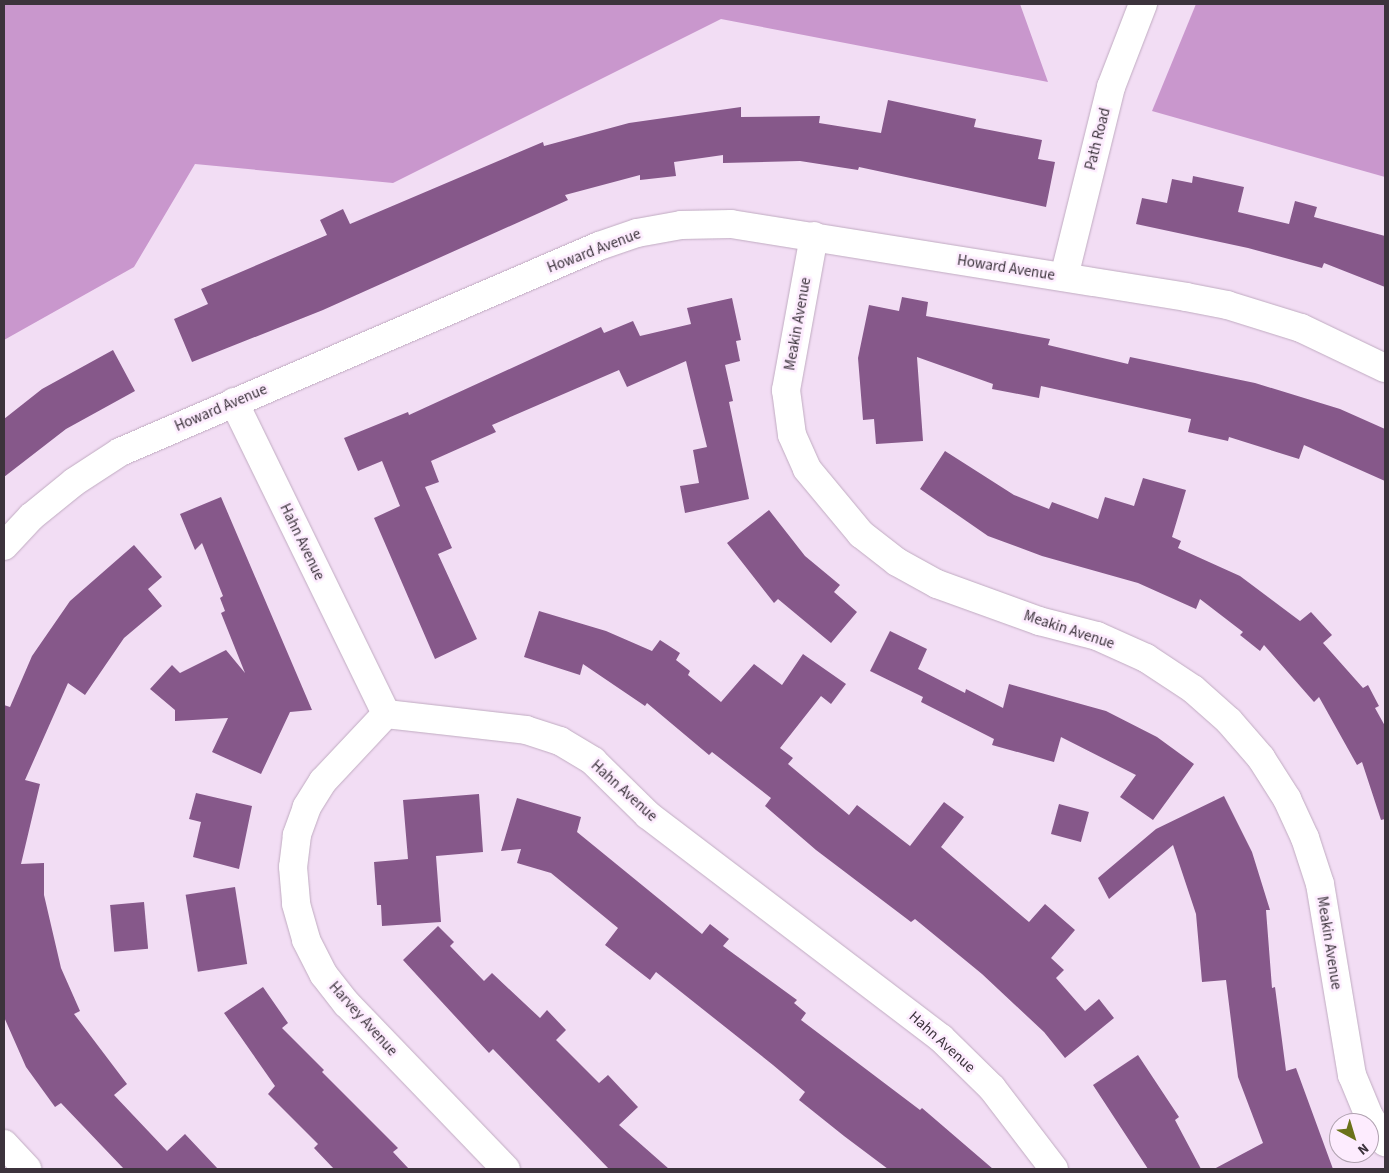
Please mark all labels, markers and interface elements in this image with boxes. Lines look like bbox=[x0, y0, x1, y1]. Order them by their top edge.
street label: Path Road bbox=[1082, 106, 1114, 172]
street label: Howard Avenue bbox=[545, 225, 643, 277]
street label: Howard Avenue bbox=[956, 251, 1056, 285]
street label: Meakin Avenue bbox=[781, 276, 815, 372]
street label: Howard Avenue bbox=[172, 380, 270, 436]
street label: Hahn Avenue bbox=[276, 501, 328, 583]
street label: Meakin Avenue bbox=[1021, 607, 1117, 653]
street label: Hahn Avenue bbox=[587, 757, 661, 825]
street label: Meakin Avenue bbox=[1313, 895, 1345, 991]
street label: Harvey Avenue bbox=[325, 978, 401, 1060]
street label: Hahn Avenue bbox=[905, 1008, 979, 1076]
north arrow bbox=[1329, 1113, 1379, 1163]
text: N bbox=[1353, 1138, 1373, 1160]

